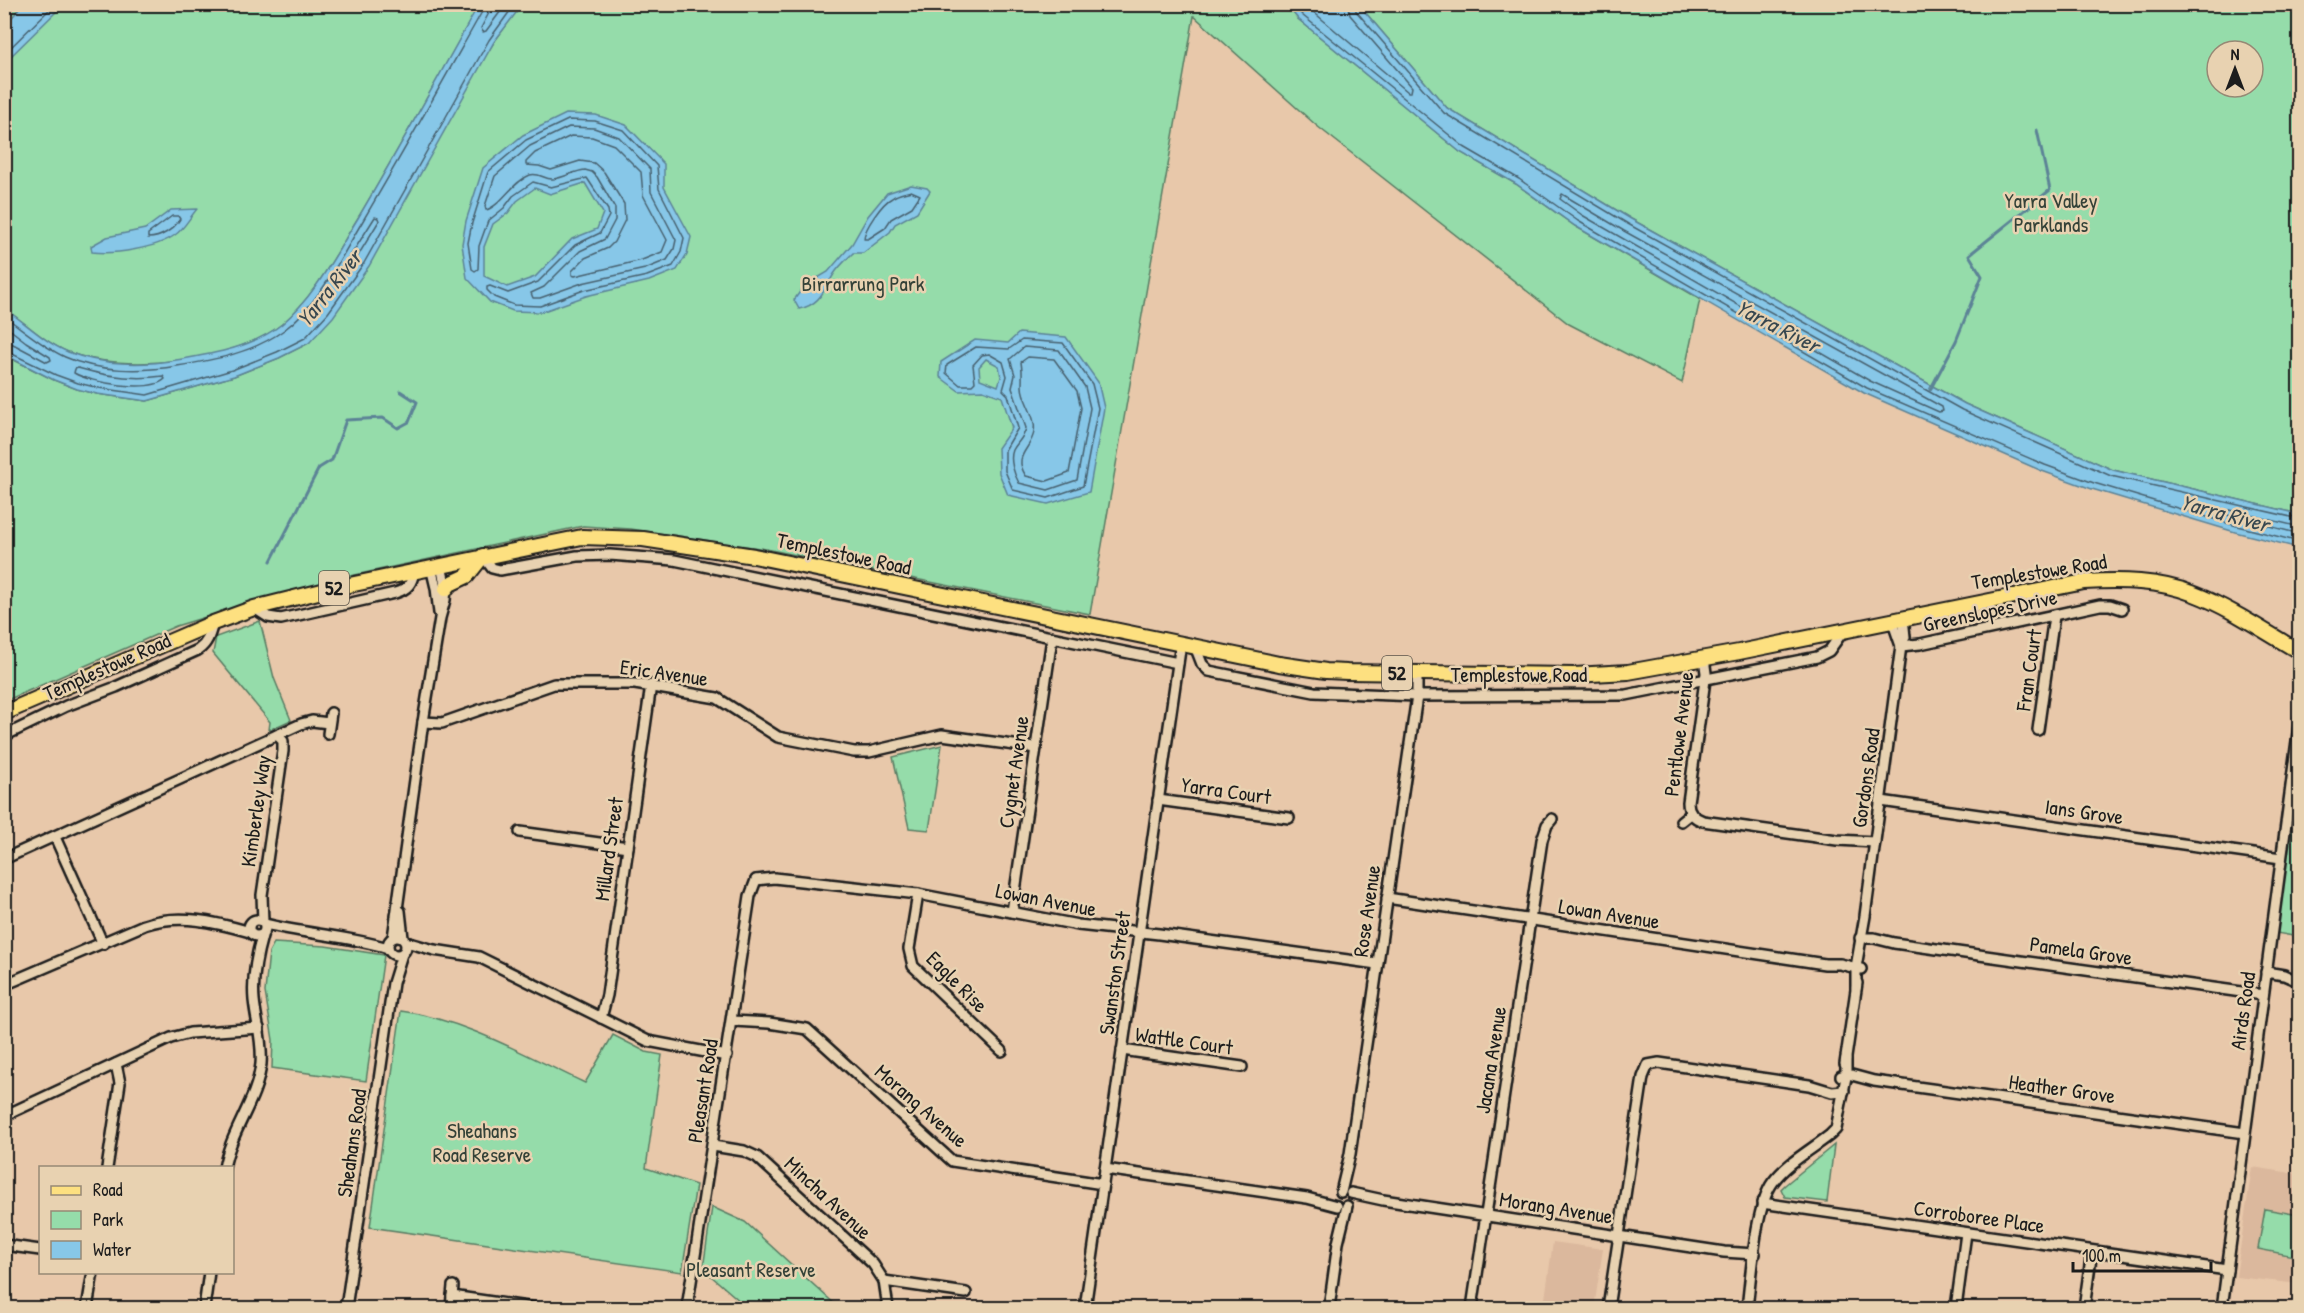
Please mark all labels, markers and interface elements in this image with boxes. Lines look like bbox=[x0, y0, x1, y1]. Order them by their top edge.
north arrow bbox=[2205, 39, 2265, 99]
text: N bbox=[2231, 43, 2240, 65]
park label: Yarra Valley Parklands bbox=[2004, 186, 2098, 239]
water label: Yarra River bbox=[289, 241, 370, 333]
park label: Birrarrung Park bbox=[801, 269, 925, 298]
water label: Yarra River bbox=[1731, 292, 1827, 361]
water label: Yarra River bbox=[2178, 487, 2275, 540]
street label: Templestowe Road bbox=[774, 525, 914, 582]
street label: Templestowe Road bbox=[1969, 547, 2109, 597]
road number: 52 bbox=[319, 571, 349, 605]
street label: Greenslopes Drive bbox=[1920, 582, 2060, 639]
street label: Templestowe Road bbox=[39, 626, 175, 708]
street label: Fran Court bbox=[2008, 626, 2049, 714]
street label: Eric Avenue bbox=[618, 652, 710, 693]
road number: 52 bbox=[1382, 656, 1412, 690]
street label: Templestowe Road bbox=[1451, 660, 1587, 689]
street label: Pentlowe Avenue bbox=[1656, 670, 1701, 798]
street label: Cygnet Avenue bbox=[991, 714, 1036, 830]
street label: Gordons Road bbox=[1844, 726, 1887, 830]
street label: Kimberley Way bbox=[233, 753, 278, 869]
street label: Yarra Court bbox=[1179, 770, 1274, 811]
street label: Ians Grove bbox=[2043, 792, 2125, 831]
street label: Millard Street bbox=[587, 794, 630, 903]
street label: Rose Avenue bbox=[1346, 863, 1387, 959]
street label: Lowan Avenue bbox=[993, 876, 1099, 923]
street label: Lowan Avenue bbox=[1557, 891, 1662, 936]
street label: Swanston Street bbox=[1092, 909, 1138, 1036]
street label: Pamela Grove bbox=[2028, 929, 2134, 972]
street label: Eagle Rise bbox=[920, 944, 995, 1019]
street label: Airds Road bbox=[2223, 970, 2262, 1052]
street label: Jacana Avenue bbox=[1468, 1004, 1513, 1116]
street label: Wattle Court bbox=[1133, 1019, 1235, 1062]
street label: Pleasant Road bbox=[680, 1037, 725, 1145]
street label: Morang Avenue bbox=[869, 1057, 974, 1154]
street label: Heather Grove bbox=[2007, 1067, 2117, 1110]
street label: Sheahans Road bbox=[330, 1087, 373, 1199]
park label: Sheahans Road Reserve bbox=[433, 1116, 531, 1169]
street label: Mincha Avenue bbox=[778, 1150, 878, 1246]
legend bbox=[39, 1166, 234, 1274]
text: Road bbox=[93, 1177, 123, 1202]
street label: Morang Avenue bbox=[1497, 1184, 1615, 1231]
street label: Corroboree Place bbox=[1912, 1193, 2046, 1240]
text: Park bbox=[93, 1207, 124, 1232]
scale bar bbox=[2073, 1235, 2211, 1273]
text: Water bbox=[93, 1237, 131, 1262]
text: 100 m bbox=[2082, 1243, 2121, 1268]
park label: Pleasant Reserve bbox=[686, 1255, 816, 1284]

